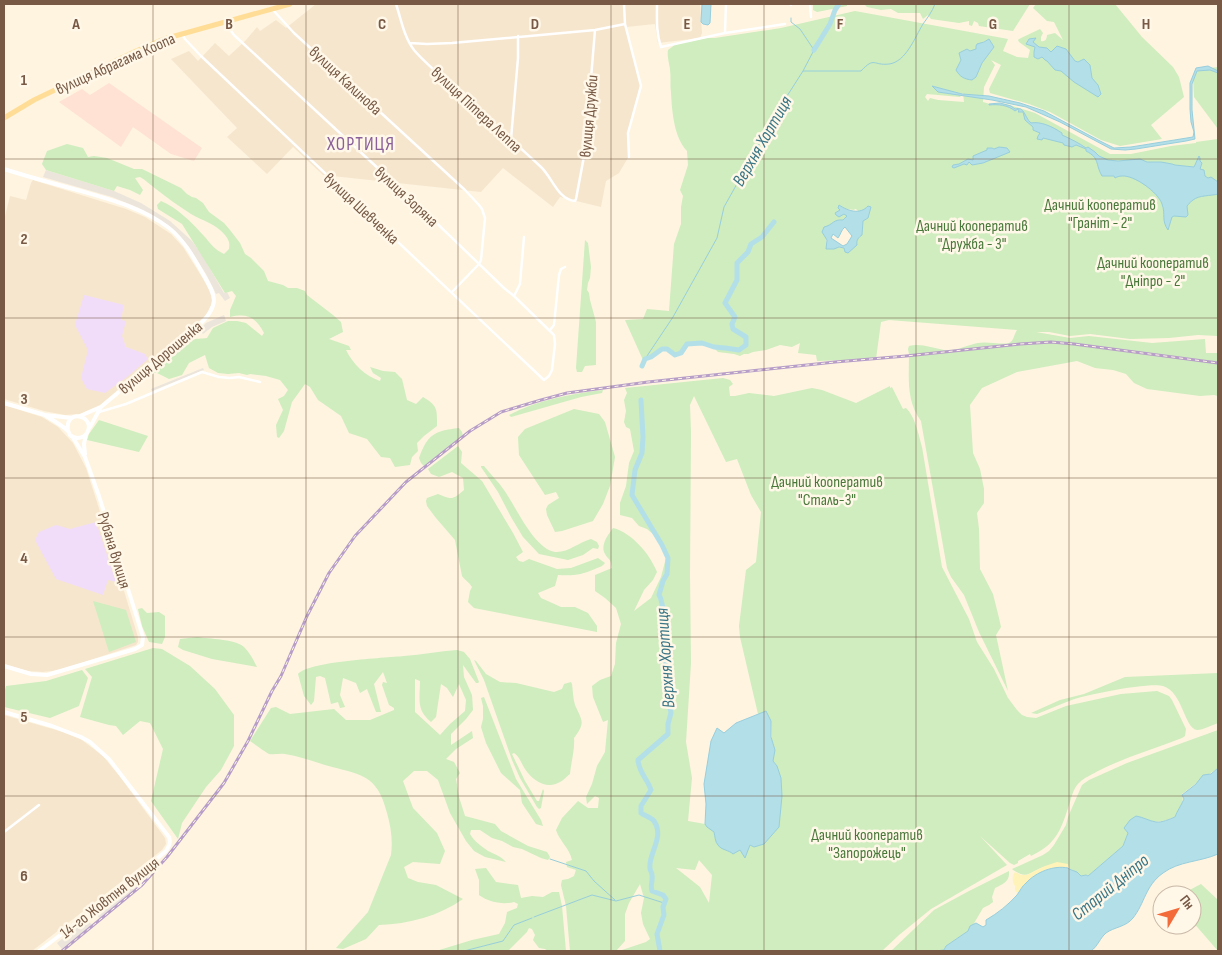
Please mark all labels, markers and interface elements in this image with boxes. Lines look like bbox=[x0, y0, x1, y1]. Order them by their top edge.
text: A bbox=[71, 15, 80, 34]
text: B bbox=[225, 15, 233, 34]
text: C bbox=[378, 15, 386, 34]
text: D bbox=[531, 15, 539, 34]
text: E bbox=[684, 15, 691, 34]
text: F bbox=[837, 15, 844, 34]
text: G bbox=[989, 15, 997, 34]
text: H bbox=[1142, 15, 1150, 34]
street label: вулиця Абрагама Коопа bbox=[53, 30, 178, 99]
street label: вулиця Калинова bbox=[305, 43, 385, 120]
street label: вулиця Пітера Леппа bbox=[427, 63, 525, 157]
text: 1 bbox=[21, 71, 28, 90]
street label: вулиця Дружби bbox=[576, 74, 603, 158]
water label: Верхня Хортиця bbox=[728, 92, 797, 190]
district label: ХОРТИЦЯ bbox=[326, 133, 395, 156]
street label: вулиця Зоряна bbox=[370, 163, 442, 231]
street label: вулиця Шевченка bbox=[319, 169, 403, 249]
park label: Дачний кооператив "Граніт - 2" bbox=[1044, 196, 1156, 233]
park label: Дачний кооператив "Дружба - 3" bbox=[916, 217, 1028, 254]
text: 2 bbox=[20, 230, 28, 249]
park label: Дачний кооператив "Дніпро - 2" bbox=[1097, 254, 1209, 291]
street label: вулиця Дорошенка bbox=[115, 318, 207, 399]
text: 3 bbox=[20, 390, 28, 409]
park label: Дачний кооператив "Сталь-3" bbox=[771, 473, 883, 510]
street label: Рубана вулиця bbox=[93, 510, 134, 591]
text: 4 bbox=[20, 549, 28, 568]
water label: Верхня Хортиця bbox=[652, 607, 679, 709]
text: 5 bbox=[20, 708, 28, 727]
park label: Дачний кооператив "Запорожець" bbox=[811, 826, 923, 863]
water label: Старий Дніпро bbox=[1067, 849, 1154, 925]
street label: 14-го Жовтня вулиця bbox=[57, 854, 163, 943]
text: 6 bbox=[20, 867, 28, 886]
north arrow bbox=[1152, 885, 1202, 935]
text: Пн bbox=[1176, 892, 1198, 913]

